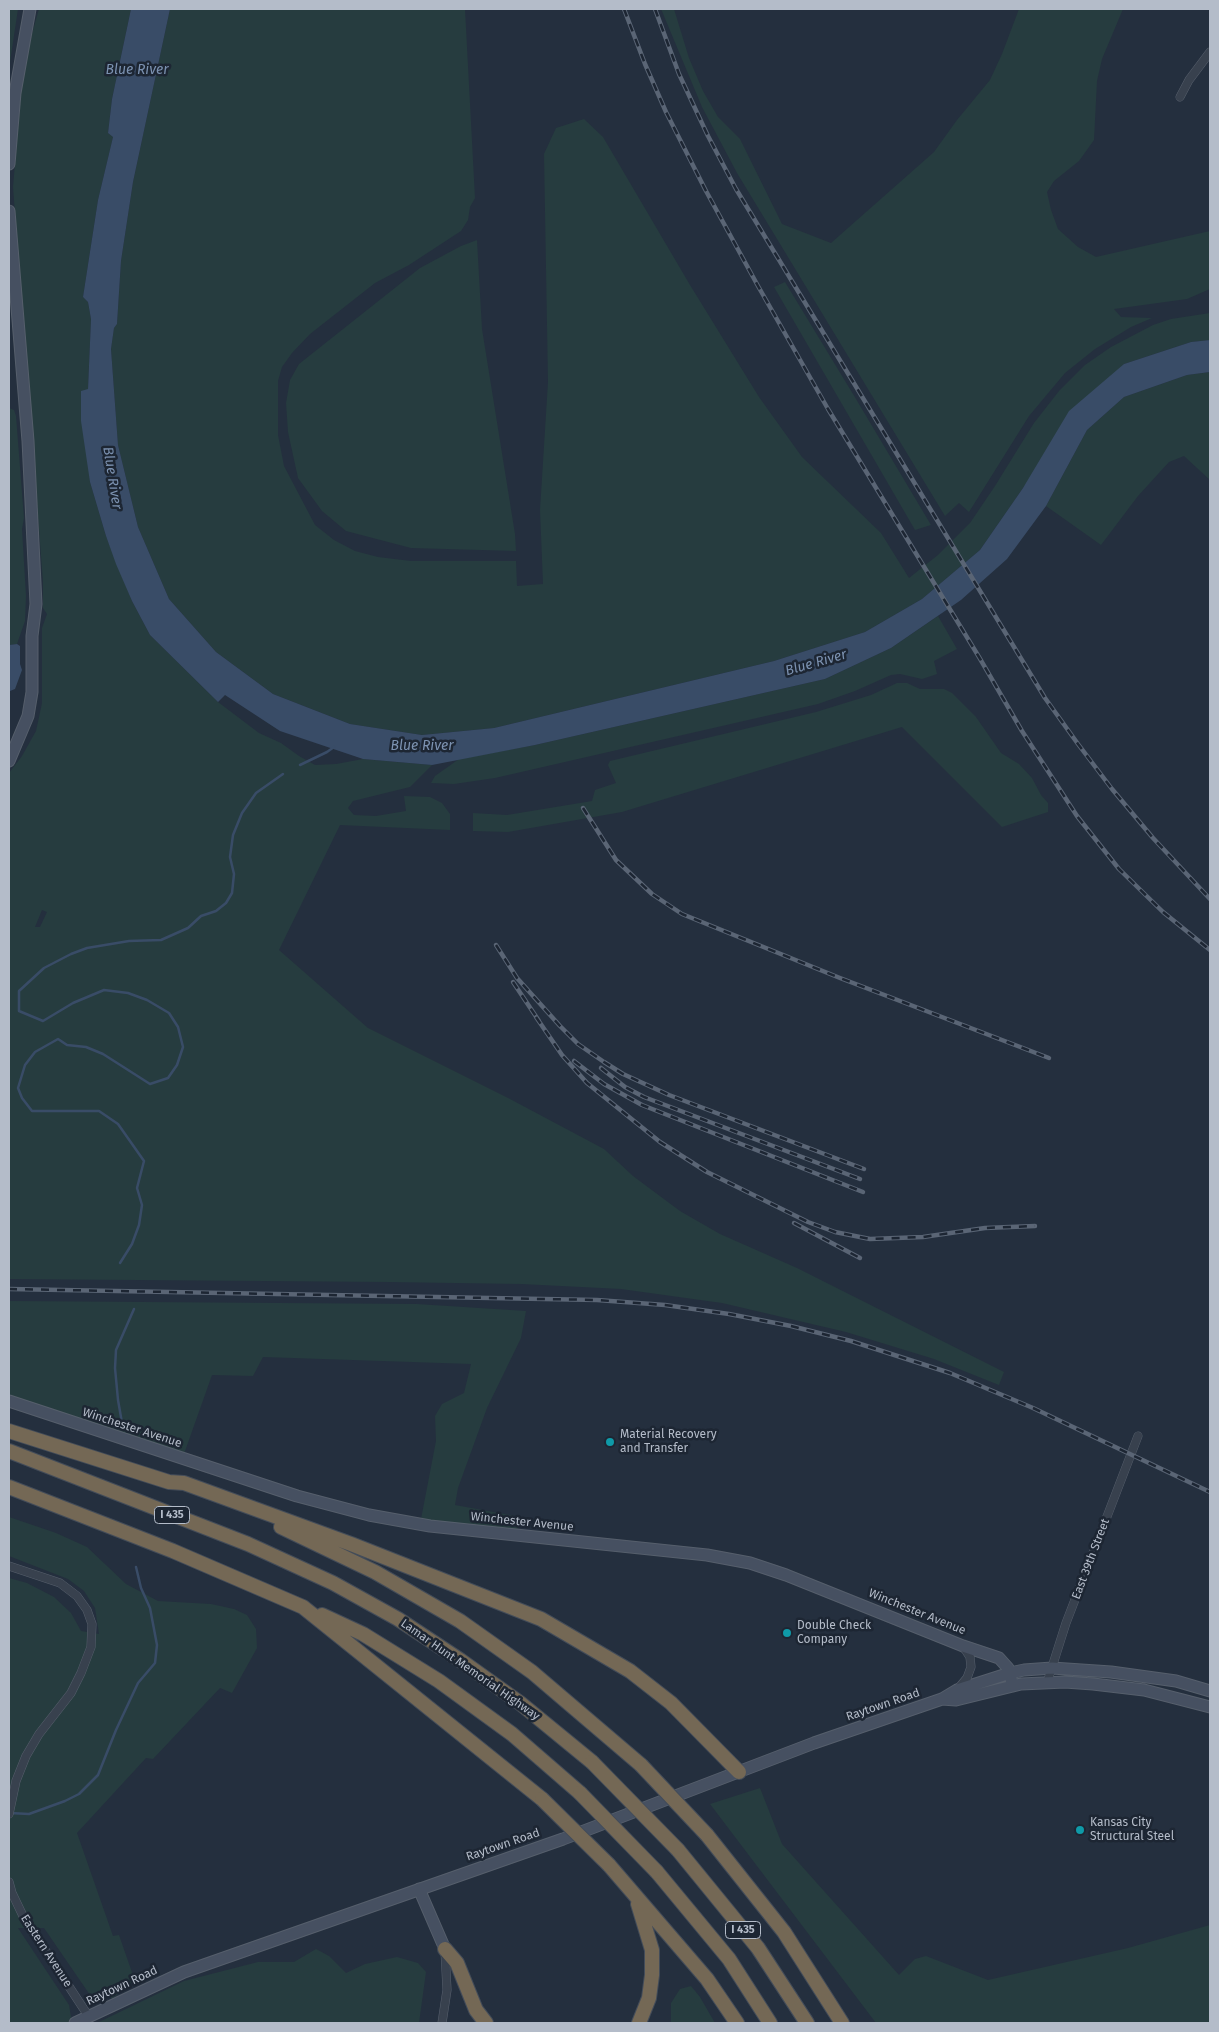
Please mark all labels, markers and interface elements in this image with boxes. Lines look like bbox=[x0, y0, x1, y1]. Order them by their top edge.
water label: Blue River bbox=[106, 62, 168, 78]
water label: Blue River bbox=[99, 446, 125, 510]
water label: Blue River bbox=[783, 646, 849, 680]
water label: Blue River bbox=[391, 738, 453, 754]
street label: Winchester Avenue bbox=[81, 1405, 183, 1451]
place label: Material Recovery and Transfer bbox=[620, 1428, 717, 1456]
marker: Material Recovery and Transfer bbox=[604, 1436, 616, 1448]
road number: I 435 bbox=[154, 1506, 190, 1524]
street label: Winchester Avenue bbox=[470, 1509, 574, 1535]
street label: East 39th Street bbox=[1069, 1517, 1113, 1601]
street label: Winchester Avenue bbox=[866, 1586, 968, 1638]
street label: Lamar Hunt Memorial Highway bbox=[398, 1616, 542, 1724]
place label: Double Check Company bbox=[797, 1619, 871, 1647]
marker: Double Check Company bbox=[781, 1627, 793, 1639]
street label: Raytown Road bbox=[844, 1686, 922, 1724]
place label: Kansas City Structural Steel bbox=[1090, 1816, 1174, 1844]
marker: Kansas City Structural Steel bbox=[1074, 1824, 1086, 1836]
street label: Raytown Road bbox=[464, 1826, 542, 1864]
street label: Eastern Avenue bbox=[17, 1912, 75, 1990]
road number: I 435 bbox=[726, 1922, 760, 1938]
street label: Raytown Road bbox=[84, 1963, 160, 2009]

